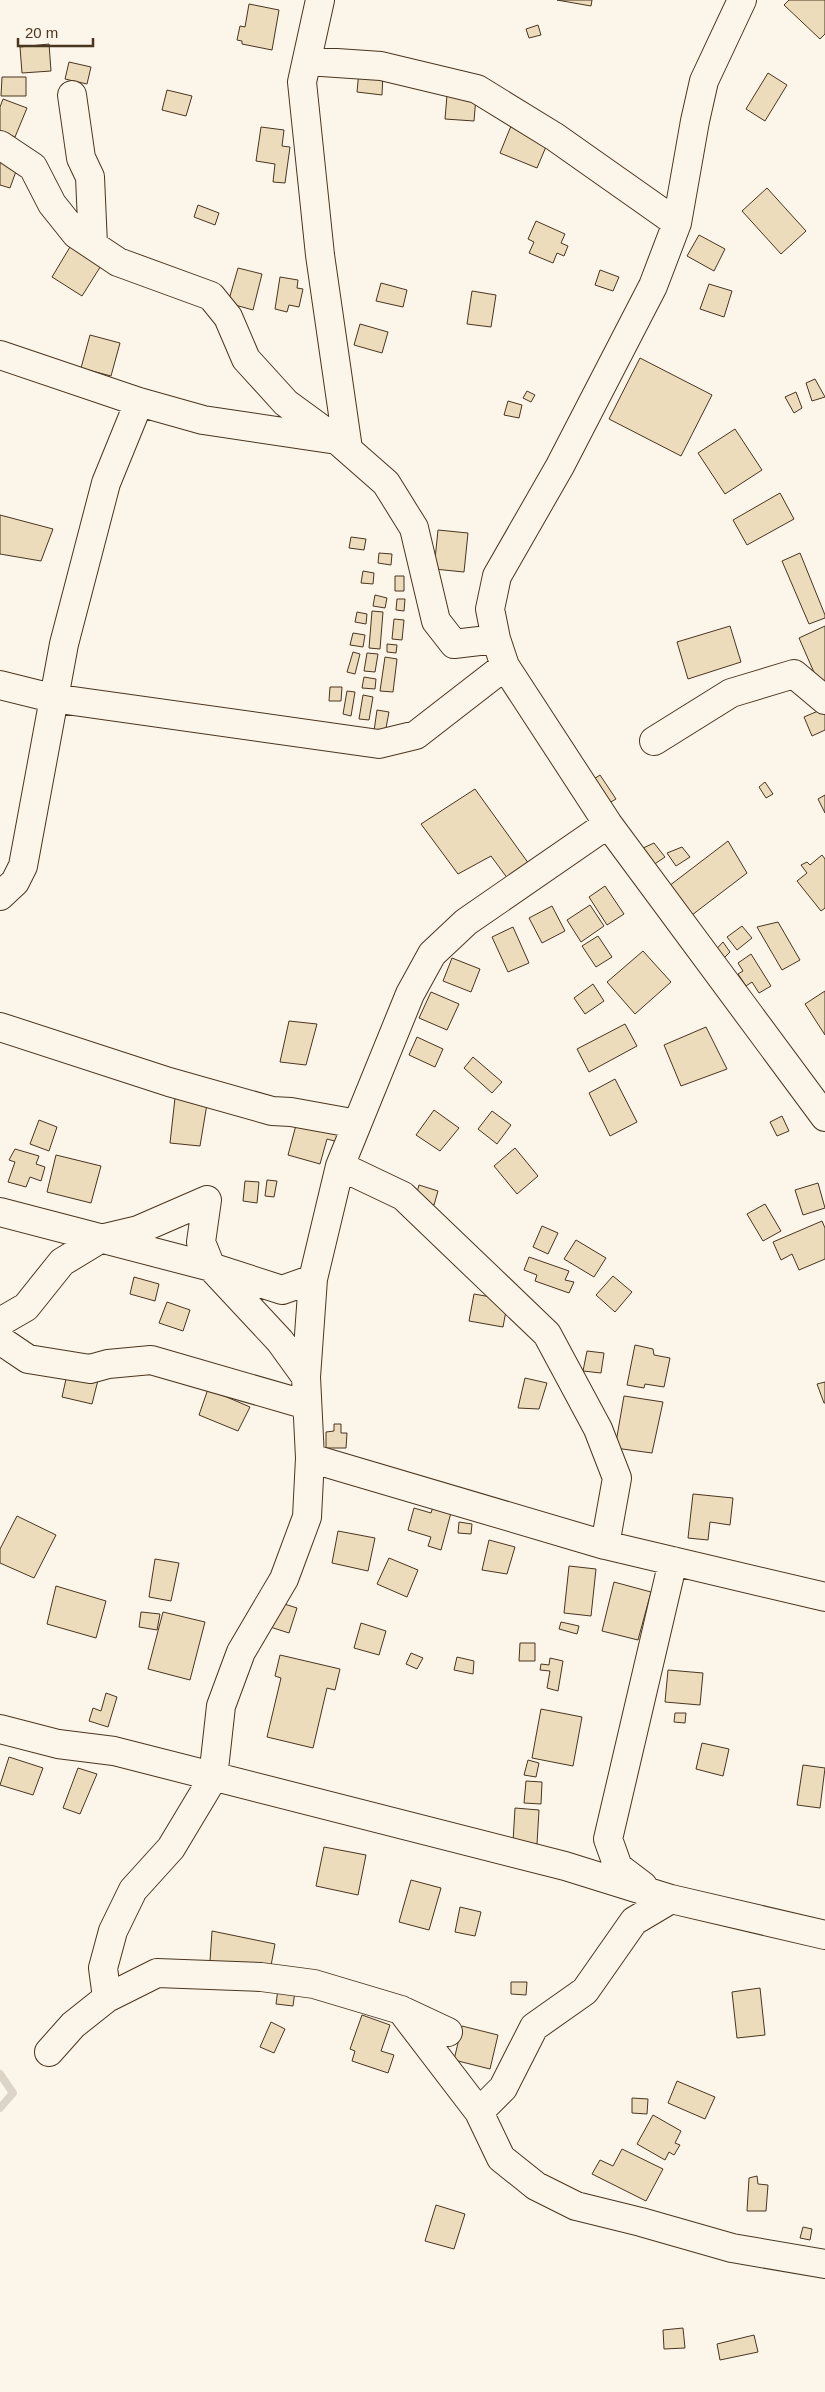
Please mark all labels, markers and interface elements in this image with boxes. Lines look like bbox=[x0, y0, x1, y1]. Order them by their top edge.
scale bar bbox=[18, 15, 92, 47]
text: 20 m bbox=[25, 24, 58, 41]

